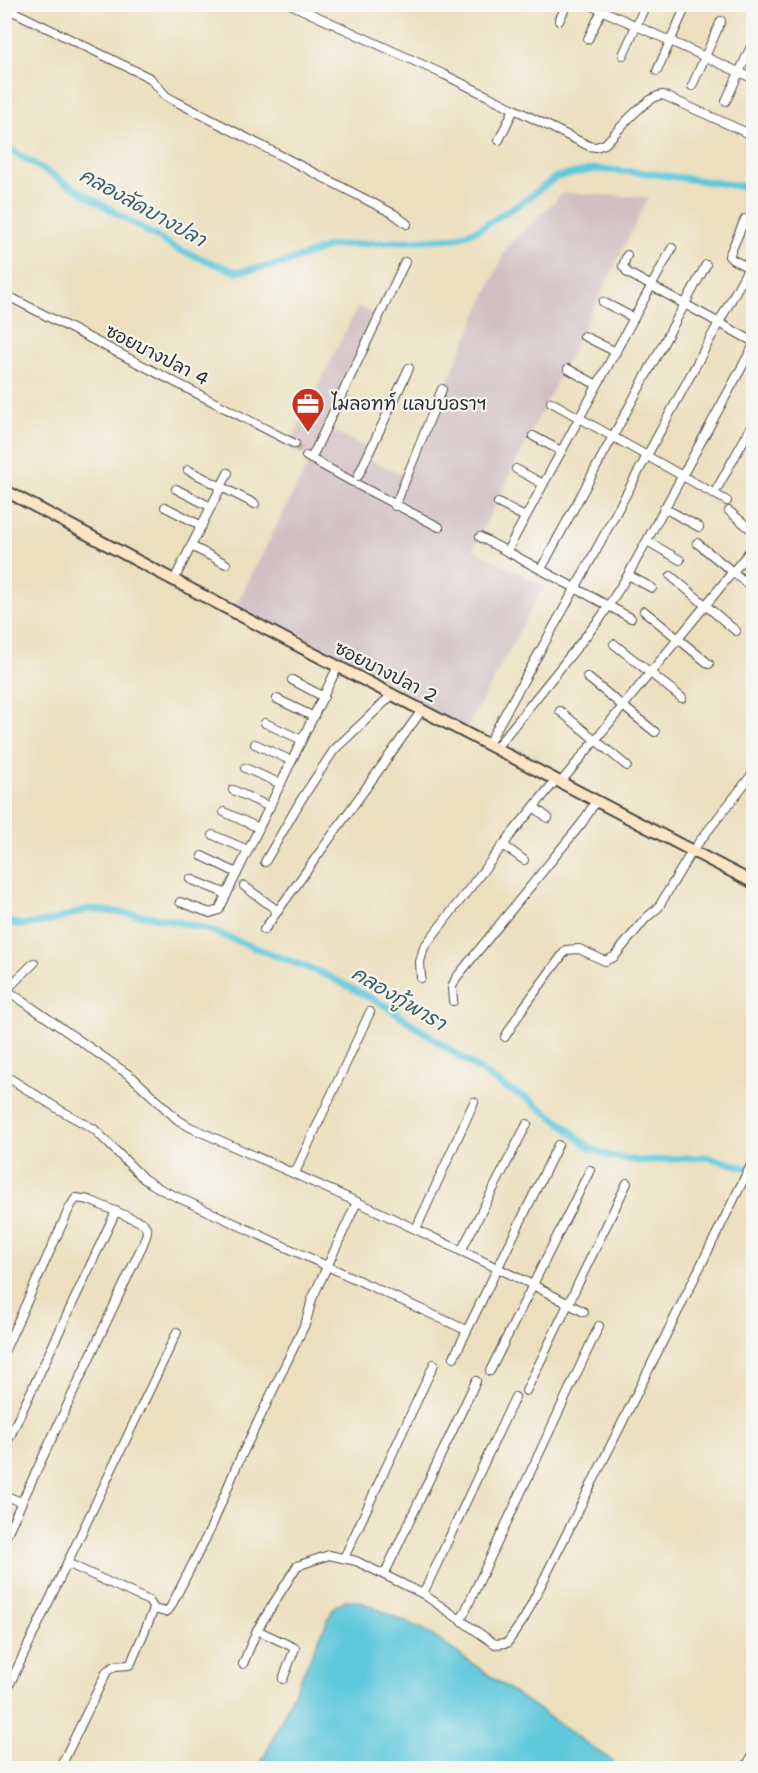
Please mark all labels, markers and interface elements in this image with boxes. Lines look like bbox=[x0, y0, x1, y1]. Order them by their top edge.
water label: คลองลัดบางปลา bbox=[75, 162, 212, 253]
street label: ซอยบางปลา 4 bbox=[101, 319, 213, 391]
office icon: ไมลอทท์ แลบบอราฯ bbox=[290, 386, 326, 433]
place label: ไมลอทท์ แลบบอราฯ bbox=[330, 391, 487, 416]
street label: ซอยบางปลา 2 bbox=[330, 636, 442, 708]
water label: คลองกู้พารา bbox=[346, 960, 452, 1039]

